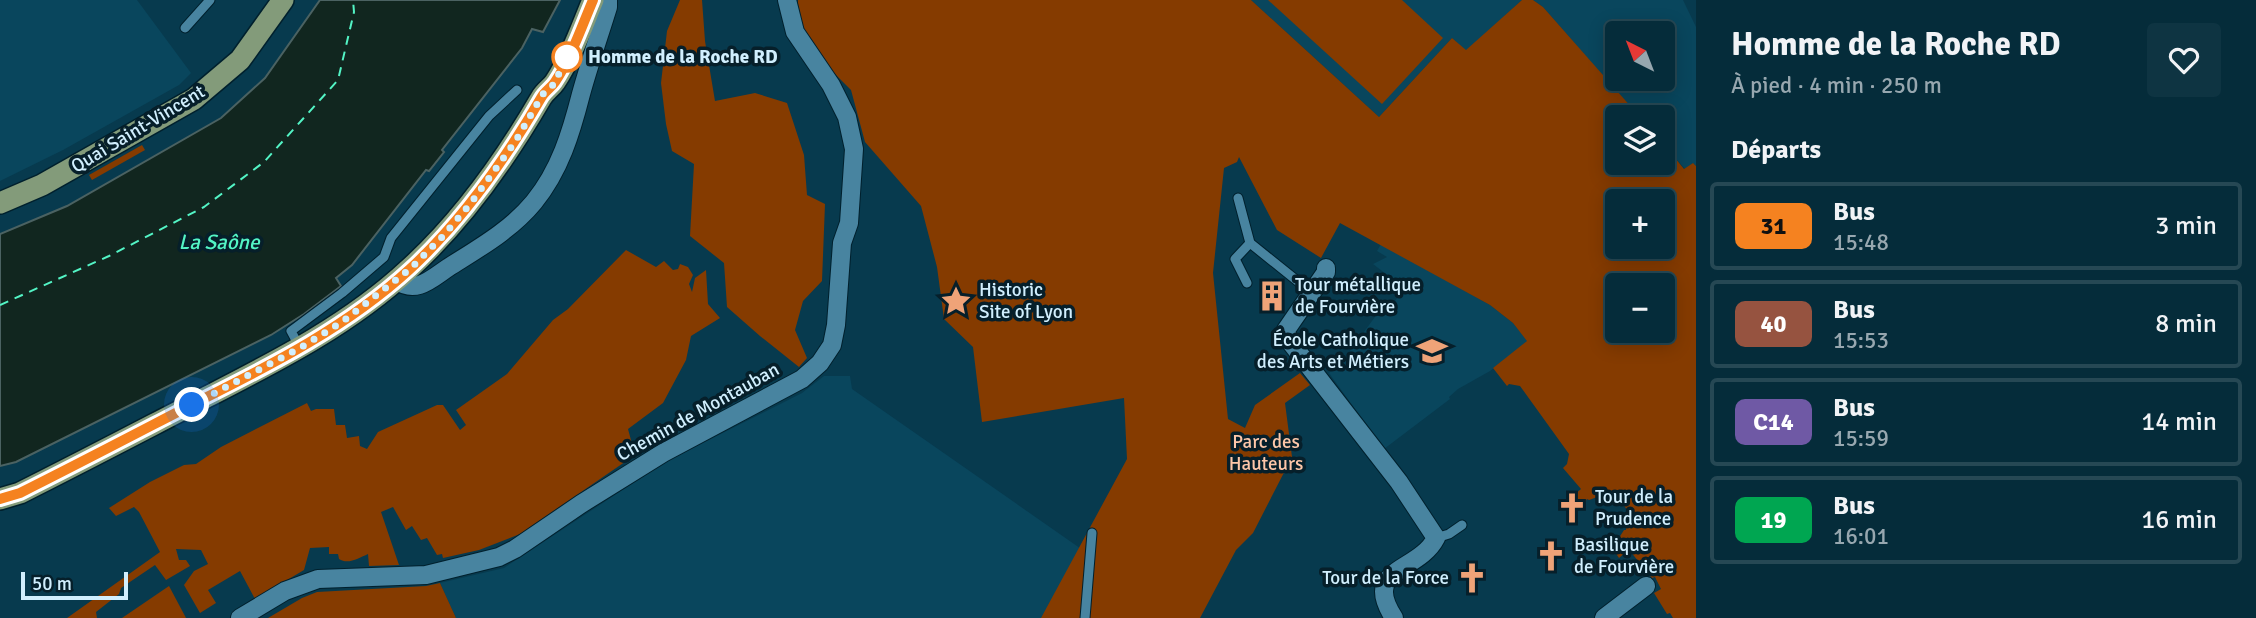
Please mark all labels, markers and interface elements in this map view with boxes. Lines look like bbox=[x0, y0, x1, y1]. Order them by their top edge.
north arrow bbox=[1605, 21, 1675, 91]
map controls bbox=[1605, 21, 1675, 343]
button: heart bbox=[2147, 23, 2221, 97]
text: Homme de la Roche RD bbox=[1731, 24, 2060, 65]
marker: Homme de la Roche RD bbox=[552, 42, 582, 72]
place label: Homme de la Roche RD bbox=[588, 45, 778, 69]
text: À pied · 4 min · 250 m bbox=[1731, 71, 1942, 100]
street label: Quai Saint-Vincent bbox=[67, 79, 210, 178]
button: layers bbox=[1605, 105, 1675, 175]
text: Départs bbox=[1731, 134, 1821, 166]
button: + bbox=[1605, 189, 1675, 259]
text: Bus bbox=[1833, 196, 1875, 228]
text: 3 min bbox=[2155, 210, 2217, 242]
text: 31 bbox=[1761, 211, 1786, 241]
text: 15:48 bbox=[1833, 228, 1889, 257]
water label: La Saône bbox=[178, 229, 261, 255]
place label: Tour métallique de Fourvière bbox=[1295, 273, 1421, 319]
button: − bbox=[1605, 273, 1675, 343]
place label: Historic Site of Lyon bbox=[979, 278, 1073, 324]
building icon: Tour métallique de Fourvière bbox=[1255, 279, 1289, 313]
place icon: Historic Site of Lyon bbox=[939, 284, 973, 318]
text: Bus bbox=[1833, 294, 1875, 326]
text: 8 min bbox=[2155, 308, 2217, 340]
text: 40 bbox=[1761, 309, 1786, 339]
text: 15:53 bbox=[1833, 326, 1889, 355]
place label: École Catholique des Arts et Métiers bbox=[1257, 328, 1409, 374]
school or university icon: École Catholique des Arts et Métiers bbox=[1415, 334, 1449, 368]
street label: Chemin de Montauban bbox=[613, 357, 783, 467]
your location bbox=[174, 387, 209, 422]
text: Bus bbox=[1833, 392, 1875, 424]
text: 14 min bbox=[2141, 406, 2217, 438]
text: C14 bbox=[1753, 407, 1794, 437]
text: 15:59 bbox=[1833, 424, 1889, 453]
park label: Parc des Hauteurs bbox=[1229, 430, 1303, 476]
place label: Tour de la Prudence bbox=[1595, 485, 1673, 531]
text: Bus bbox=[1833, 490, 1875, 522]
church icon: Tour de la Prudence bbox=[1555, 491, 1589, 525]
text: 16 min bbox=[2141, 504, 2217, 536]
text: 19 bbox=[1761, 505, 1786, 535]
text: 16:01 bbox=[1833, 522, 1889, 551]
place label: Basilique de Fourvière bbox=[1574, 533, 1674, 579]
church icon: Basilique de Fourvière bbox=[1534, 539, 1568, 573]
church icon: Tour de la Force bbox=[1455, 561, 1489, 595]
place label: Tour de la Force bbox=[1322, 566, 1449, 590]
scale bar bbox=[21, 569, 128, 601]
text: 50 m bbox=[32, 572, 72, 596]

